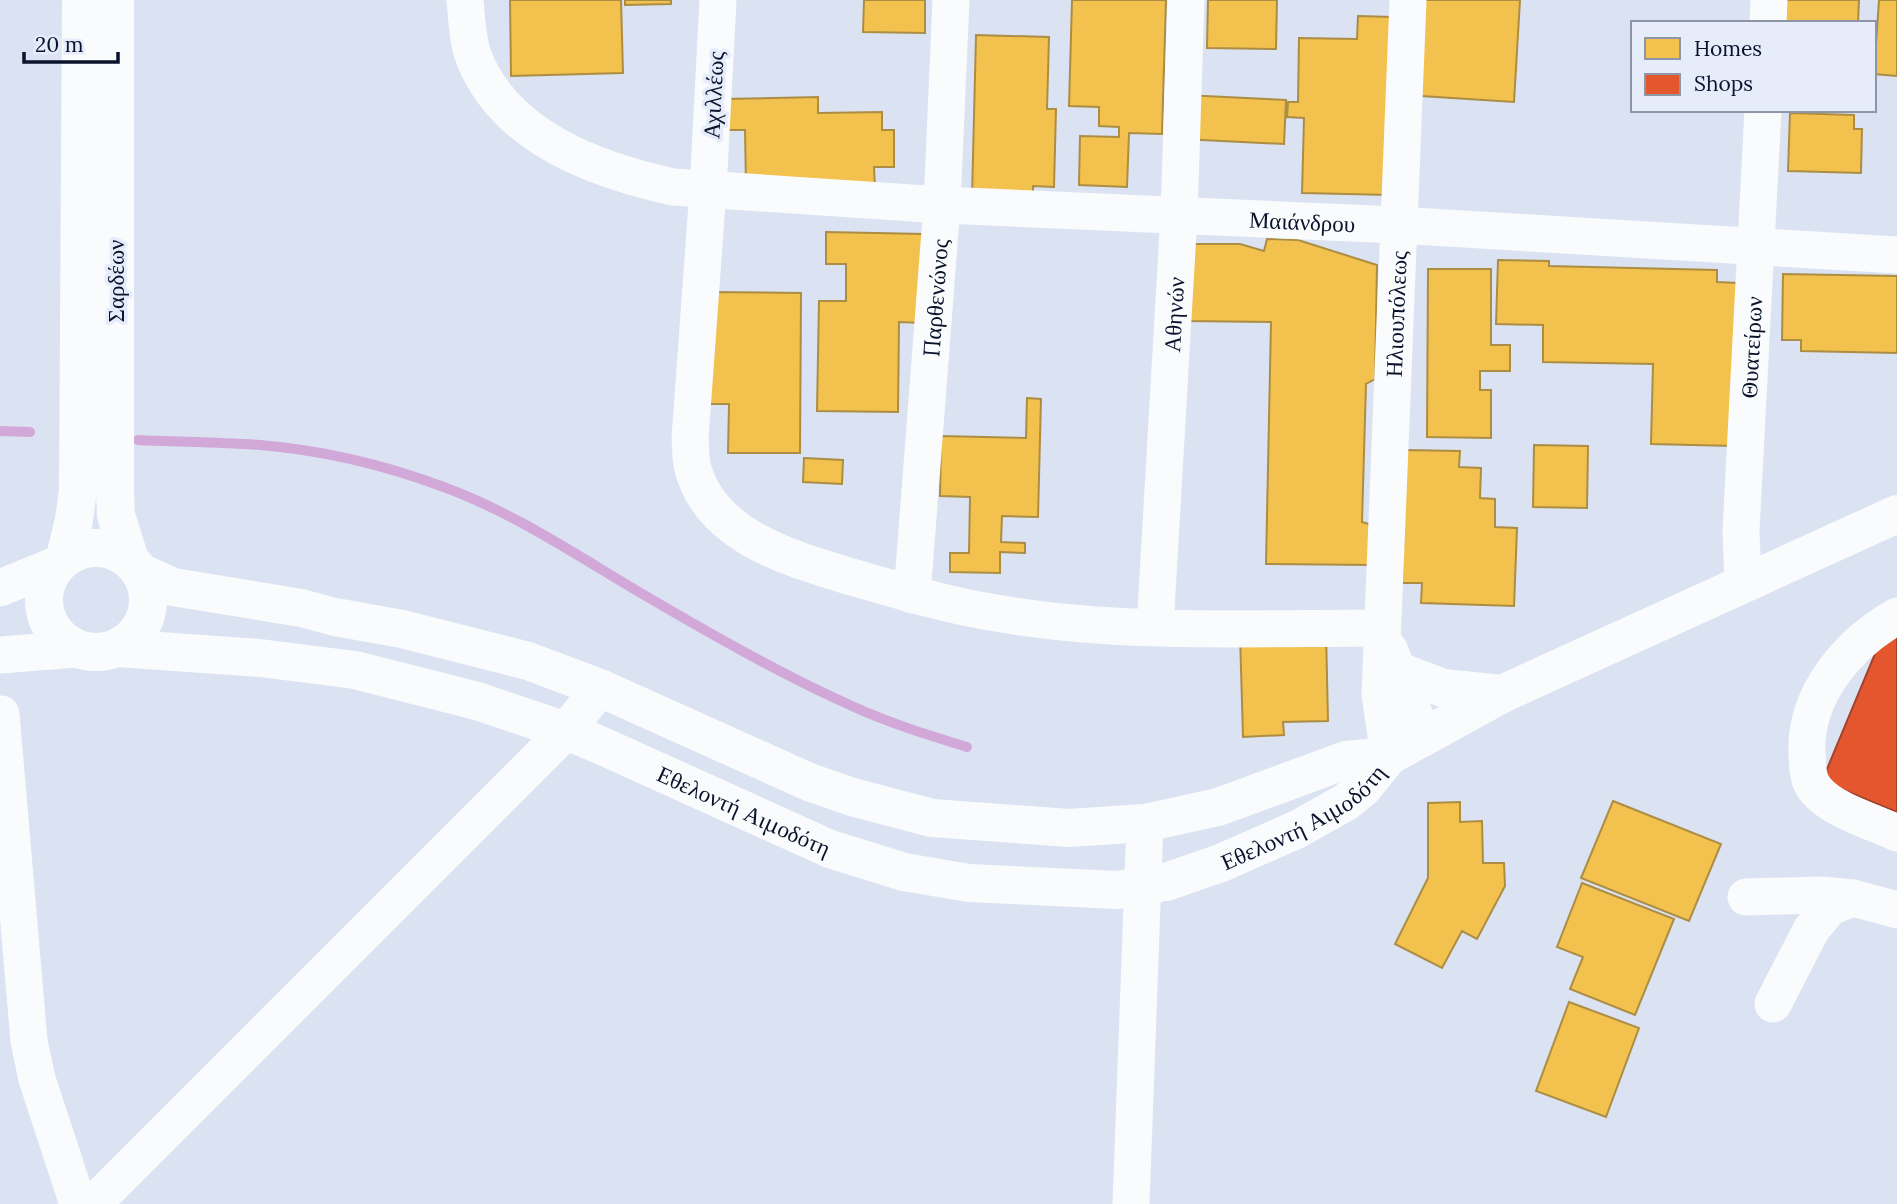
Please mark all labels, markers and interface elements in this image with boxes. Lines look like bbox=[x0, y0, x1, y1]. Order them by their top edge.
scale bar bbox=[24, 21, 119, 65]
legend bbox=[1631, 21, 1876, 112]
text: 20 m bbox=[35, 31, 84, 58]
text: Homes bbox=[1694, 35, 1762, 62]
street label: Αχιλλέως bbox=[696, 50, 730, 140]
text: Shops bbox=[1694, 70, 1753, 97]
street label: Μαιάνδρου bbox=[1248, 204, 1356, 238]
street label: Παρθενώνος bbox=[916, 238, 954, 358]
street label: Σαρδέων bbox=[101, 240, 130, 322]
street label: Ηλιουπόλεως bbox=[1378, 250, 1412, 378]
street label: Αθηνών bbox=[1157, 276, 1190, 353]
street label: Θυατείρων bbox=[1733, 295, 1768, 399]
street label: Εθελοντή Αιμοδότη bbox=[653, 758, 836, 862]
street label: Εθελοντή Αιμοδότη bbox=[1216, 758, 1391, 876]

